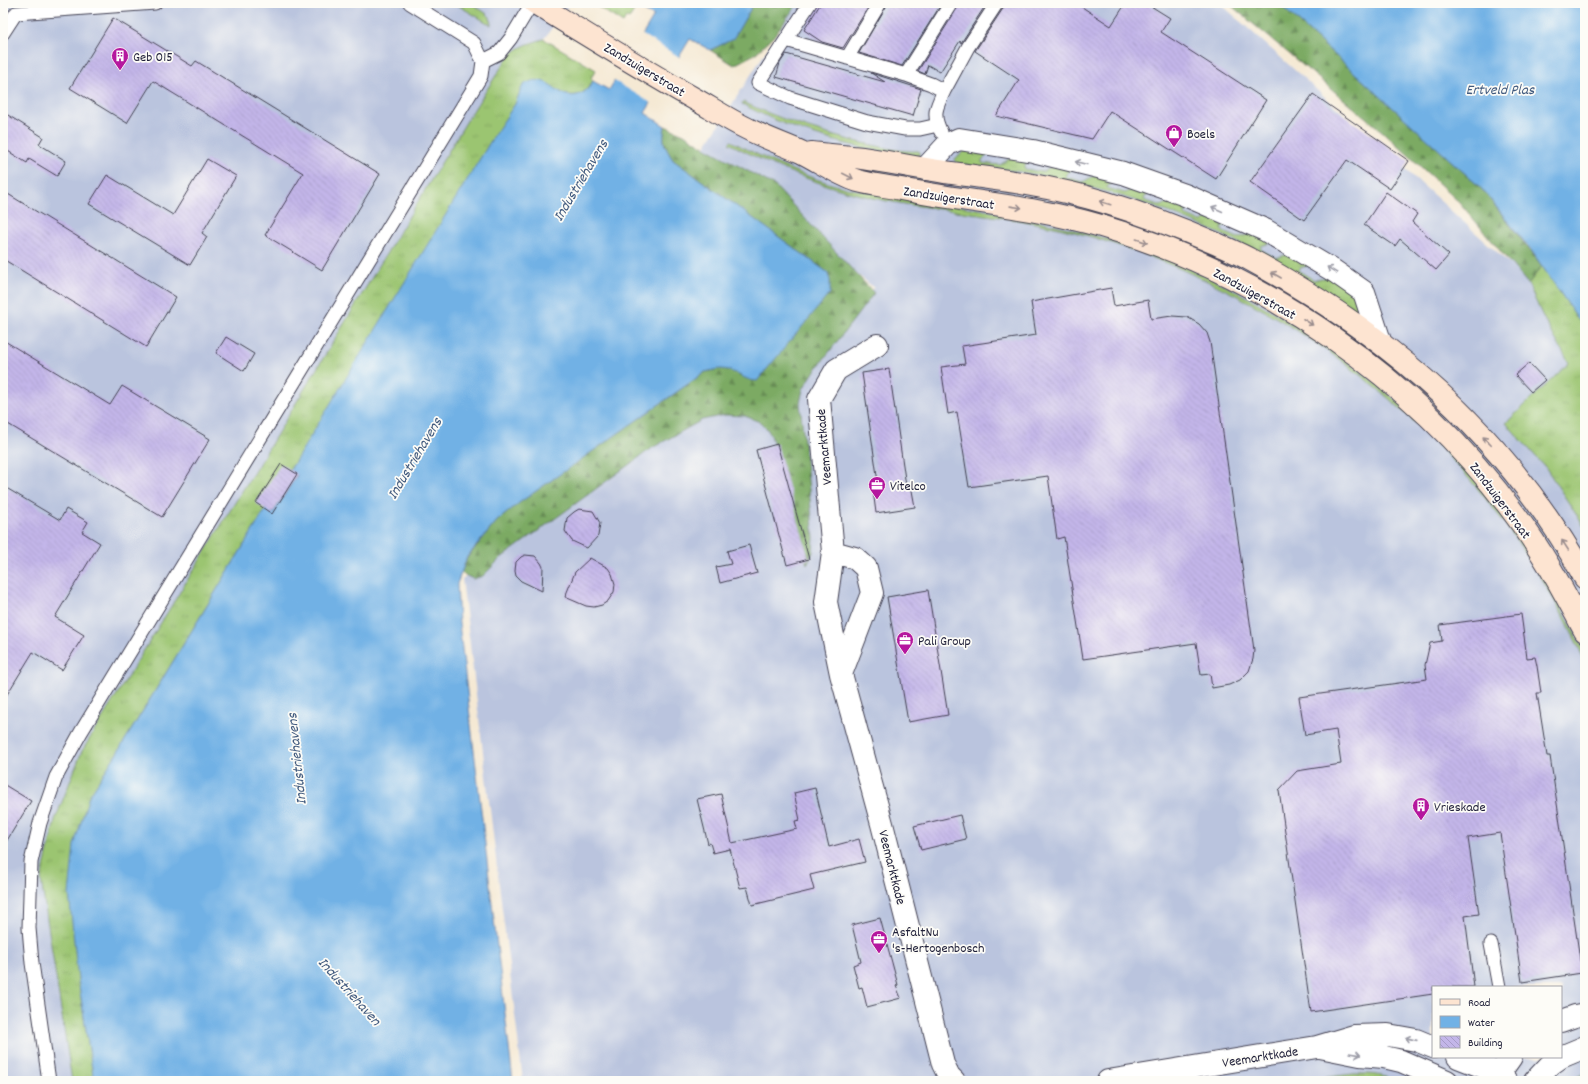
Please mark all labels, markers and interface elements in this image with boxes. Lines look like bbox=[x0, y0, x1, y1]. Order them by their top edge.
street label: Zandzuigerstraat bbox=[600, 39, 688, 103]
building icon: Geb 015 bbox=[110, 46, 130, 71]
place label: Geb 015 bbox=[133, 48, 173, 68]
water label: Ertveld Plas bbox=[1466, 80, 1535, 102]
shop icon: Boels bbox=[1164, 123, 1184, 148]
place label: Boels bbox=[1187, 125, 1215, 145]
water label: Industriehavens bbox=[549, 135, 615, 226]
one-way arrow bbox=[1075, 158, 1088, 166]
one-way arrow bbox=[841, 173, 853, 180]
street label: Zandzuigerstraat bbox=[902, 182, 996, 216]
one-way arrow bbox=[1099, 198, 1111, 206]
one-way arrow bbox=[1009, 203, 1022, 211]
one-way arrow bbox=[1212, 205, 1224, 212]
one-way arrow bbox=[1135, 237, 1147, 245]
street label: Zandzuigerstraat bbox=[1209, 264, 1299, 326]
one-way arrow bbox=[1326, 265, 1338, 273]
one-way arrow bbox=[1270, 270, 1282, 278]
one-way arrow bbox=[1302, 319, 1314, 327]
street label: Veemarktkade bbox=[812, 408, 838, 486]
water label: Industriehavens bbox=[383, 413, 449, 504]
one-way arrow bbox=[1482, 436, 1492, 446]
street label: Zandzuigerstraat bbox=[1464, 459, 1535, 544]
office icon: Vitelco bbox=[867, 475, 887, 500]
place label: Vitelco bbox=[890, 477, 926, 497]
one-way arrow bbox=[1561, 539, 1569, 550]
office icon: Pali Group bbox=[895, 630, 915, 655]
place label: Pali Group bbox=[918, 632, 971, 652]
water label: Industriehavens bbox=[282, 711, 314, 806]
building icon: Vrieskade bbox=[1411, 796, 1431, 821]
place label: Vrieskade bbox=[1434, 798, 1486, 818]
street label: Veemarktkade bbox=[872, 828, 910, 907]
place label: AsfaltNu 's-Hertogenbosch bbox=[892, 923, 984, 959]
office icon: AsfaltNu 's-Hertogenbosch bbox=[869, 929, 889, 954]
water label: Industriehaven bbox=[312, 953, 386, 1032]
legend bbox=[1432, 986, 1562, 1058]
text: Road bbox=[1468, 995, 1490, 1012]
text: Water bbox=[1468, 1015, 1495, 1032]
one-way arrow bbox=[1405, 1035, 1418, 1043]
text: Building bbox=[1468, 1035, 1503, 1052]
street label: Veemarktkade bbox=[1221, 1042, 1300, 1074]
one-way arrow bbox=[1348, 1051, 1361, 1059]

